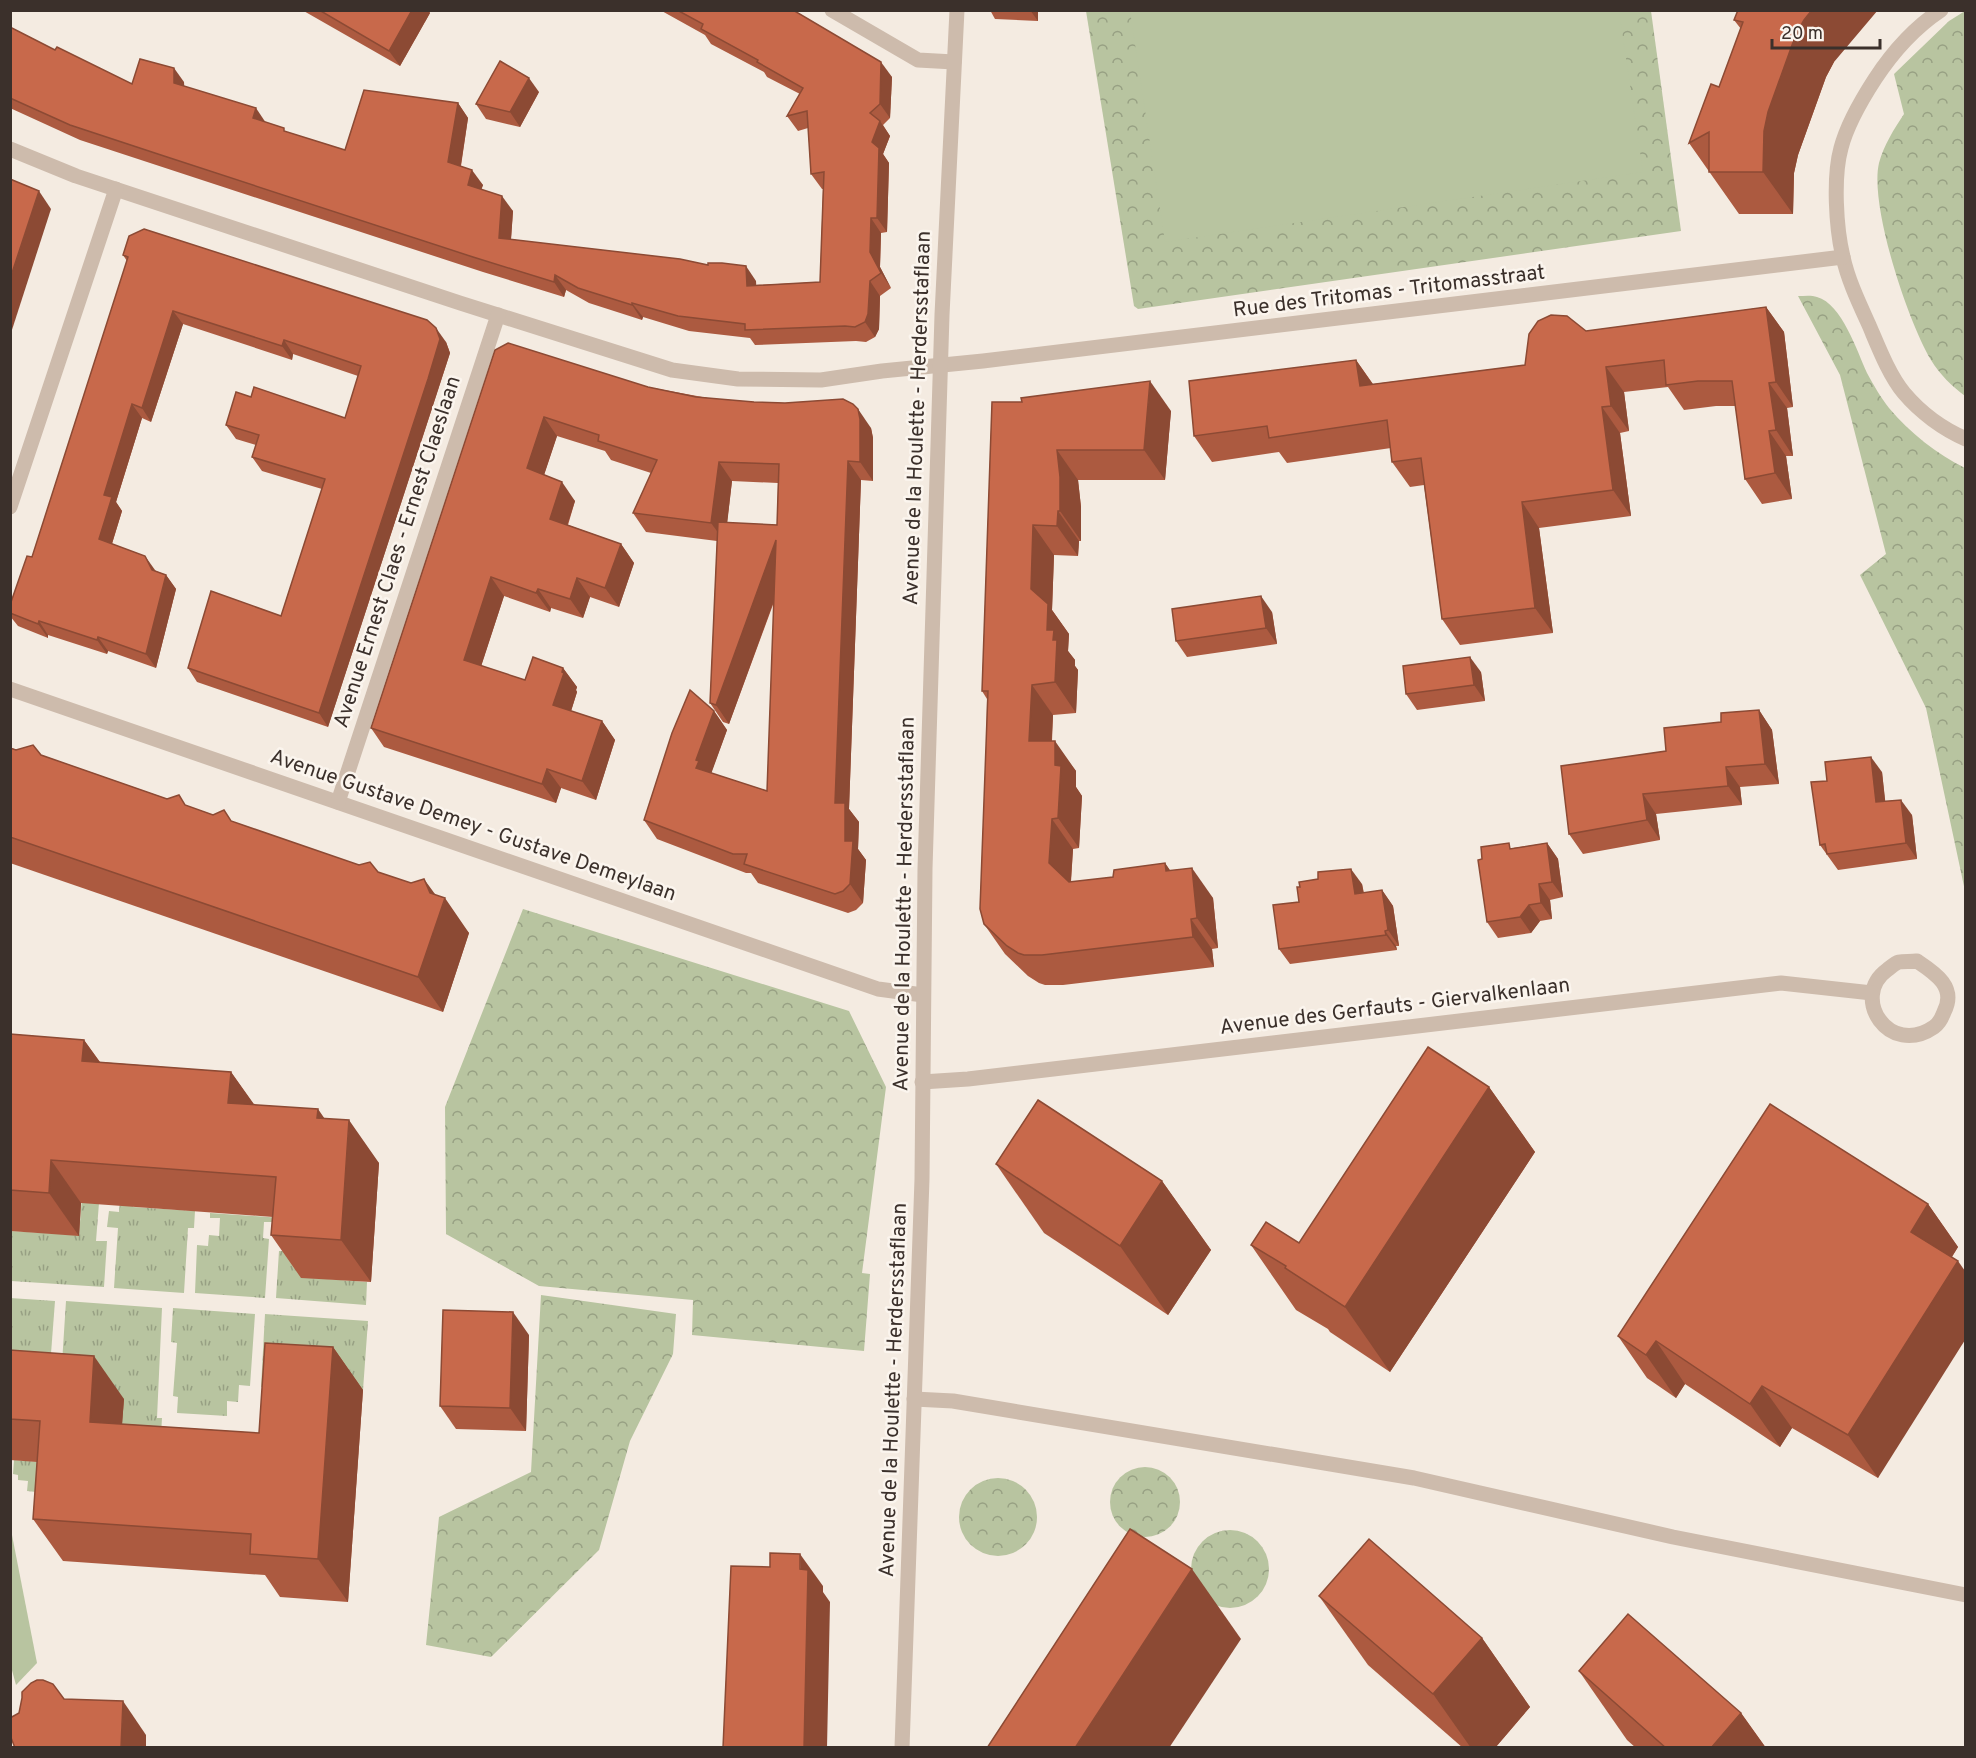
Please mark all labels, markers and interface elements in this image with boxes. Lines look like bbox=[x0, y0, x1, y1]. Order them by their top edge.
scale bar bbox=[1772, 12, 1880, 50]
text: 20 m bbox=[1781, 23, 1823, 46]
street label: Avenue de la Houlette - Herdersstaflaan bbox=[898, 230, 938, 606]
street label: Rue des Tritomas - Tritomasstraat bbox=[1232, 259, 1546, 325]
street label: Avenue Ernest Claes - Ernest Claeslaan bbox=[328, 373, 468, 731]
street label: Avenue de la Houlette - Herdersstaflaan bbox=[888, 716, 922, 1092]
street label: Avenue Gustave Demey - Gustave Demeylaan bbox=[266, 744, 680, 908]
street label: Avenue des Gerfauts - Giervalkenlaan bbox=[1218, 972, 1572, 1042]
street label: Avenue de la Houlette - Herdersstaflaan bbox=[874, 1202, 914, 1578]

